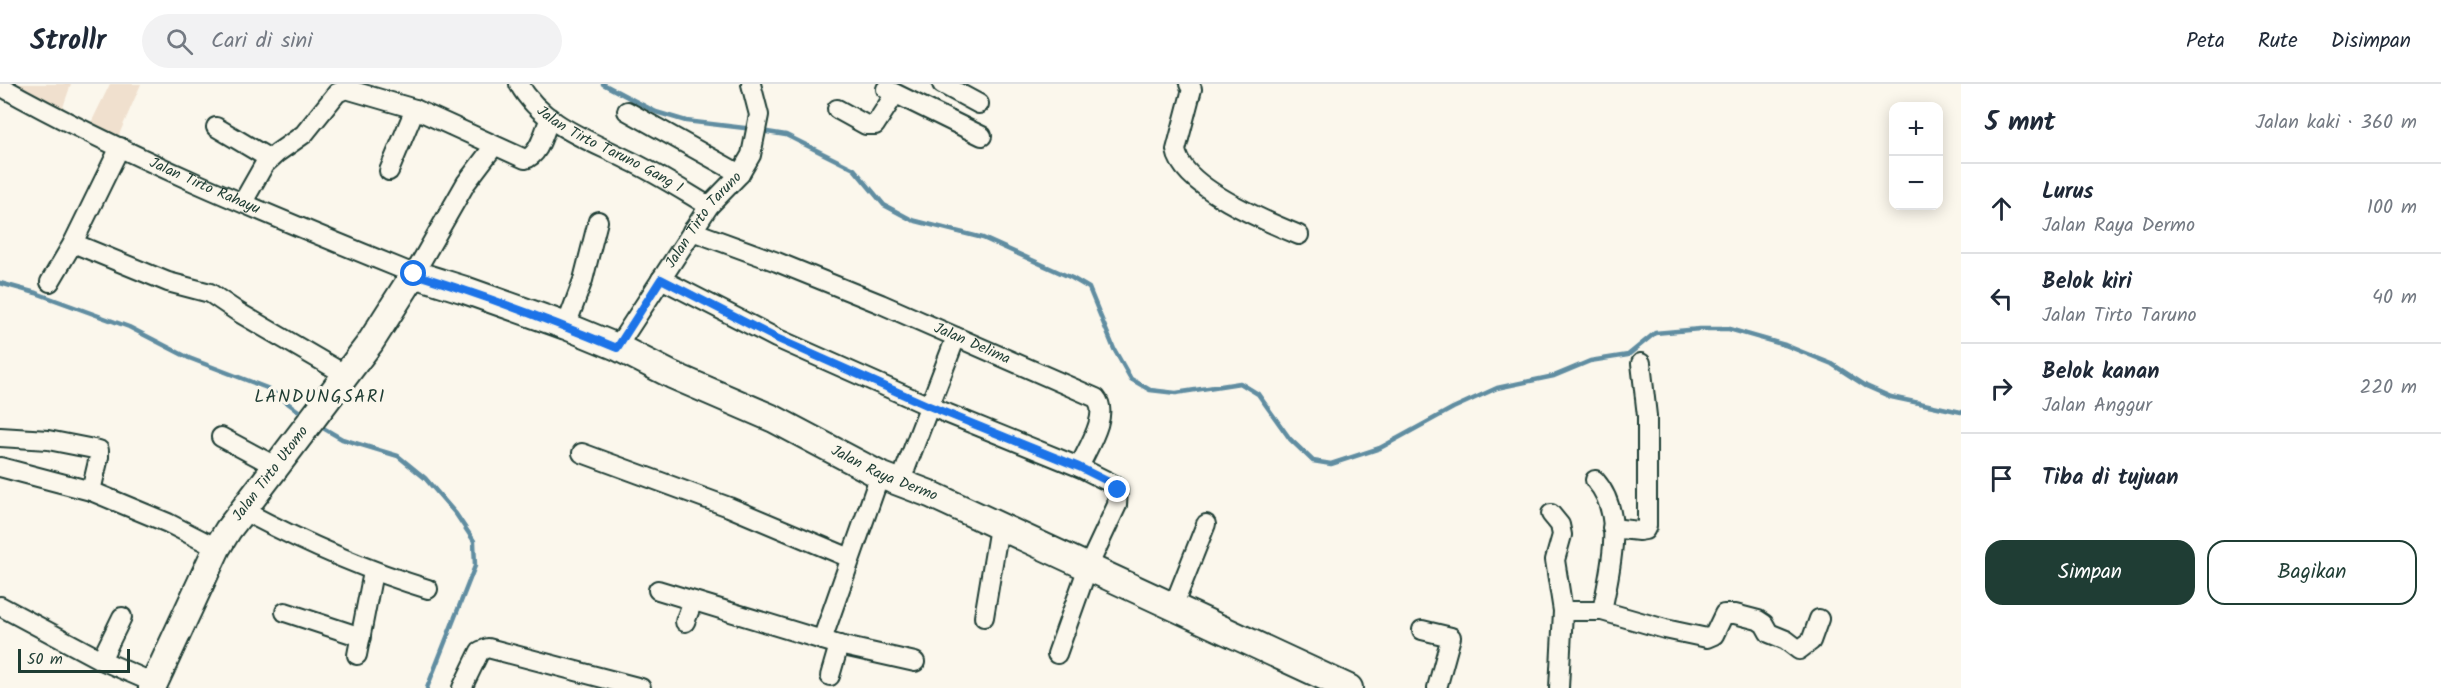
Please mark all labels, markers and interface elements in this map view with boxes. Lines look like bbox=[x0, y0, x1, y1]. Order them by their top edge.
search box bbox=[142, 14, 562, 68]
text: Strollr bbox=[30, 19, 106, 64]
text: Cari di sini bbox=[211, 24, 312, 59]
icon: search bbox=[163, 25, 196, 58]
text: Peta bbox=[2186, 25, 2225, 58]
text: Rute bbox=[2258, 25, 2298, 58]
text: Disimpan bbox=[2331, 25, 2411, 58]
street label: Jalan Tirto Taruno Gang 1 bbox=[531, 100, 688, 200]
map controls bbox=[1889, 102, 1943, 210]
button: + bbox=[1889, 102, 1943, 156]
text: 5 mnt bbox=[1985, 102, 2056, 144]
text: Jalan kaki · 360 m bbox=[2255, 107, 2417, 139]
street label: Jalan Tirto Rahayu bbox=[145, 151, 264, 221]
button: − bbox=[1889, 156, 1943, 210]
street label: Jalan Tirto Taruno bbox=[659, 166, 748, 273]
text: Lurus bbox=[2042, 175, 2094, 210]
icon: ahead bbox=[1985, 192, 2018, 225]
text: 100 m bbox=[2367, 192, 2417, 224]
text: Jalan Raya Dermo bbox=[2042, 210, 2195, 242]
route start bbox=[400, 260, 426, 286]
text: Belok kiri bbox=[2042, 265, 2132, 300]
icon: left bbox=[1985, 282, 2018, 315]
text: 40 m bbox=[2372, 282, 2417, 314]
text: Jalan Tirto Taruno bbox=[2042, 300, 2197, 332]
street label: Jalan Delima bbox=[930, 316, 1014, 371]
text: Belok kanan bbox=[2042, 355, 2159, 390]
icon: right bbox=[1985, 372, 2018, 405]
text: 220 m bbox=[2360, 372, 2417, 404]
district label: LANDUNGSARI bbox=[254, 383, 386, 412]
text: Jalan Anggur bbox=[2042, 390, 2152, 422]
street label: Jalan Tirto Utomo bbox=[227, 421, 315, 527]
street label: Jalan Raya Dermo bbox=[827, 439, 942, 508]
text: Tiba di tujuan bbox=[2042, 461, 2178, 496]
icon: arrive bbox=[1985, 462, 2018, 495]
route end bbox=[1104, 476, 1130, 502]
button: Simpan bbox=[1985, 540, 2195, 605]
button: Bagikan bbox=[2207, 540, 2417, 605]
scale bar bbox=[18, 646, 130, 674]
text: 50 m bbox=[27, 647, 63, 672]

